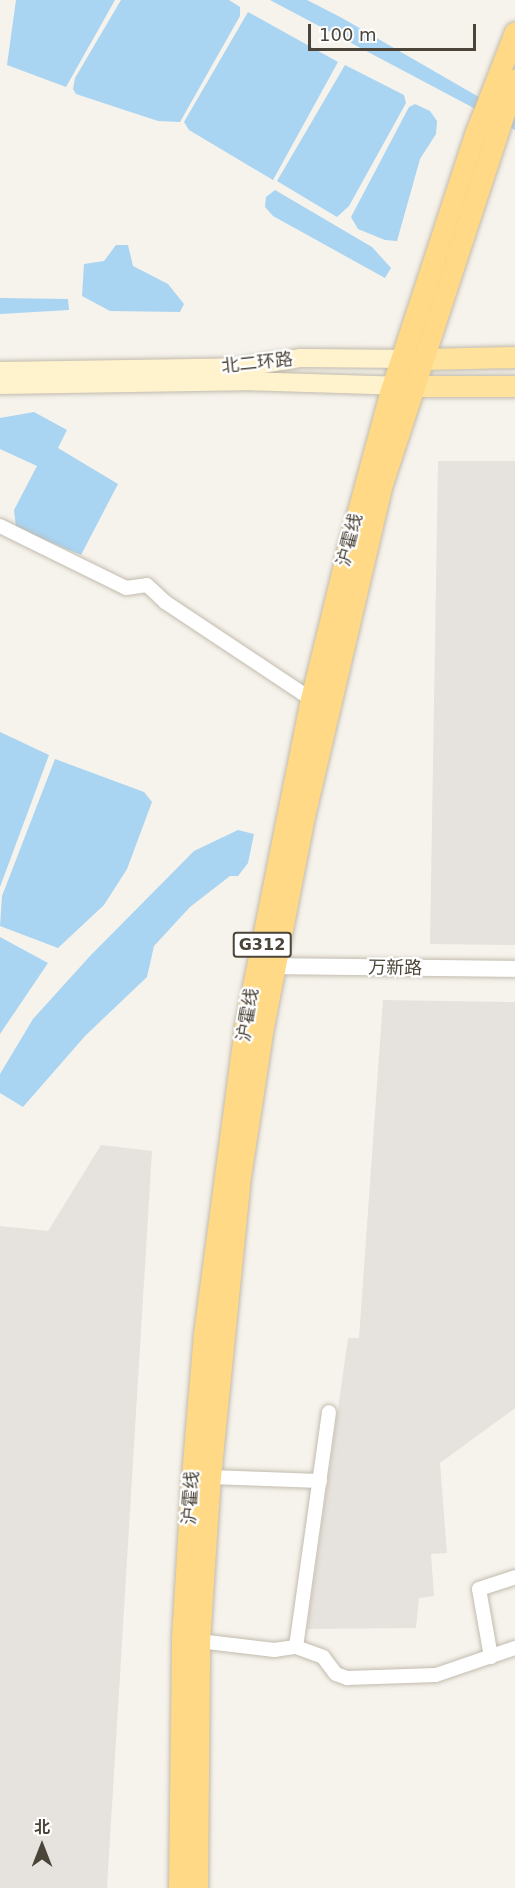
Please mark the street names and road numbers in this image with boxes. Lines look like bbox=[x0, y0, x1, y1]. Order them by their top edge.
street label: 北二环路 bbox=[220, 348, 294, 378]
street label: 沪霍线 bbox=[333, 511, 367, 569]
road number: G312 bbox=[232, 932, 292, 958]
street label: 万新路 bbox=[368, 957, 422, 979]
street label: 沪霍线 bbox=[233, 987, 263, 1043]
street label: 沪霍线 bbox=[178, 1470, 204, 1526]

